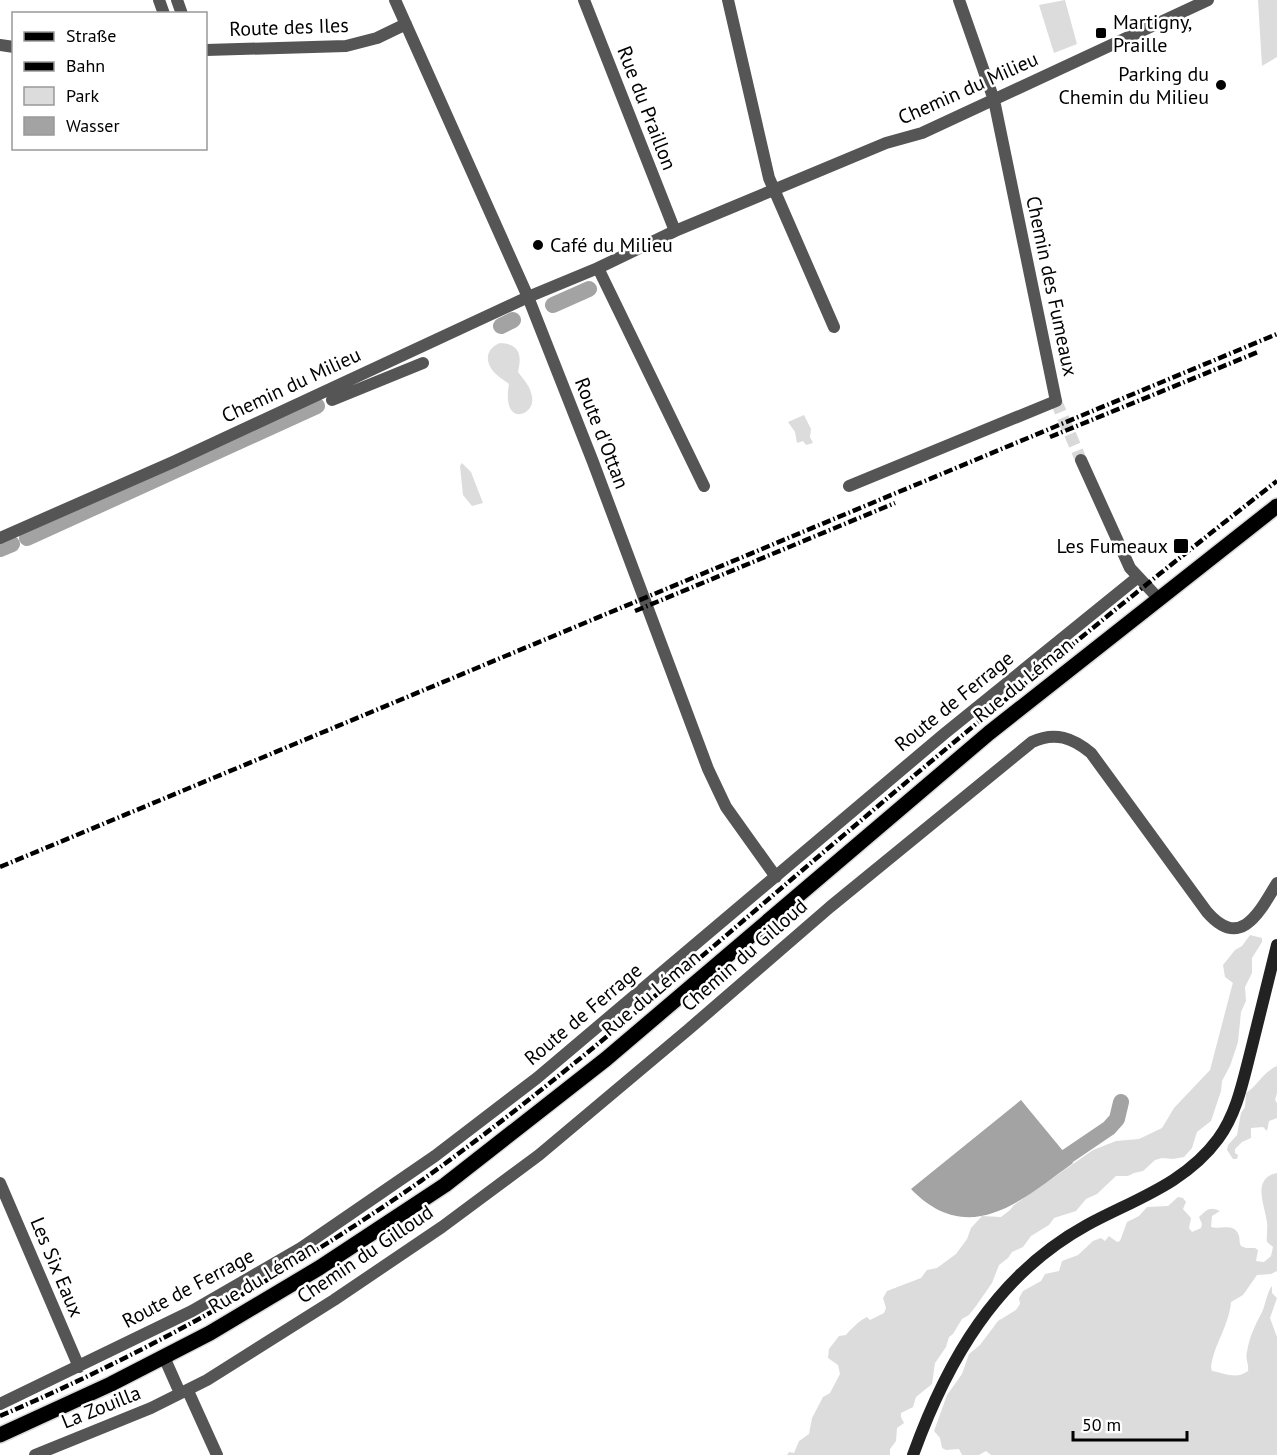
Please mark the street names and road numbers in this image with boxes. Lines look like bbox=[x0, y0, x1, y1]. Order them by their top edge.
street label: Route des Iles bbox=[229, 12, 349, 42]
street label: Rue du Praillon bbox=[611, 42, 683, 174]
street label: Chemin du Milieu bbox=[894, 45, 1042, 131]
street label: Chemin des Fumeaux bbox=[1020, 193, 1084, 379]
street label: Chemin du Milieu bbox=[217, 341, 365, 429]
street label: Route d'Ottan bbox=[569, 374, 635, 492]
street label: Rue du Léman bbox=[968, 632, 1078, 728]
street label: Route de Ferrage bbox=[889, 645, 1019, 757]
street label: Chemin du Gilloud bbox=[676, 893, 812, 1017]
street label: Rue du Léman bbox=[596, 944, 706, 1042]
street label: Route de Ferrage bbox=[519, 957, 647, 1071]
street label: Chemin du Gilloud bbox=[292, 1199, 438, 1309]
street label: Les Six Eaux bbox=[24, 1213, 90, 1321]
street label: Rue du Léman bbox=[203, 1235, 321, 1319]
street label: Route de Ferrage bbox=[118, 1242, 258, 1334]
street label: La Zouilla bbox=[58, 1379, 144, 1435]

